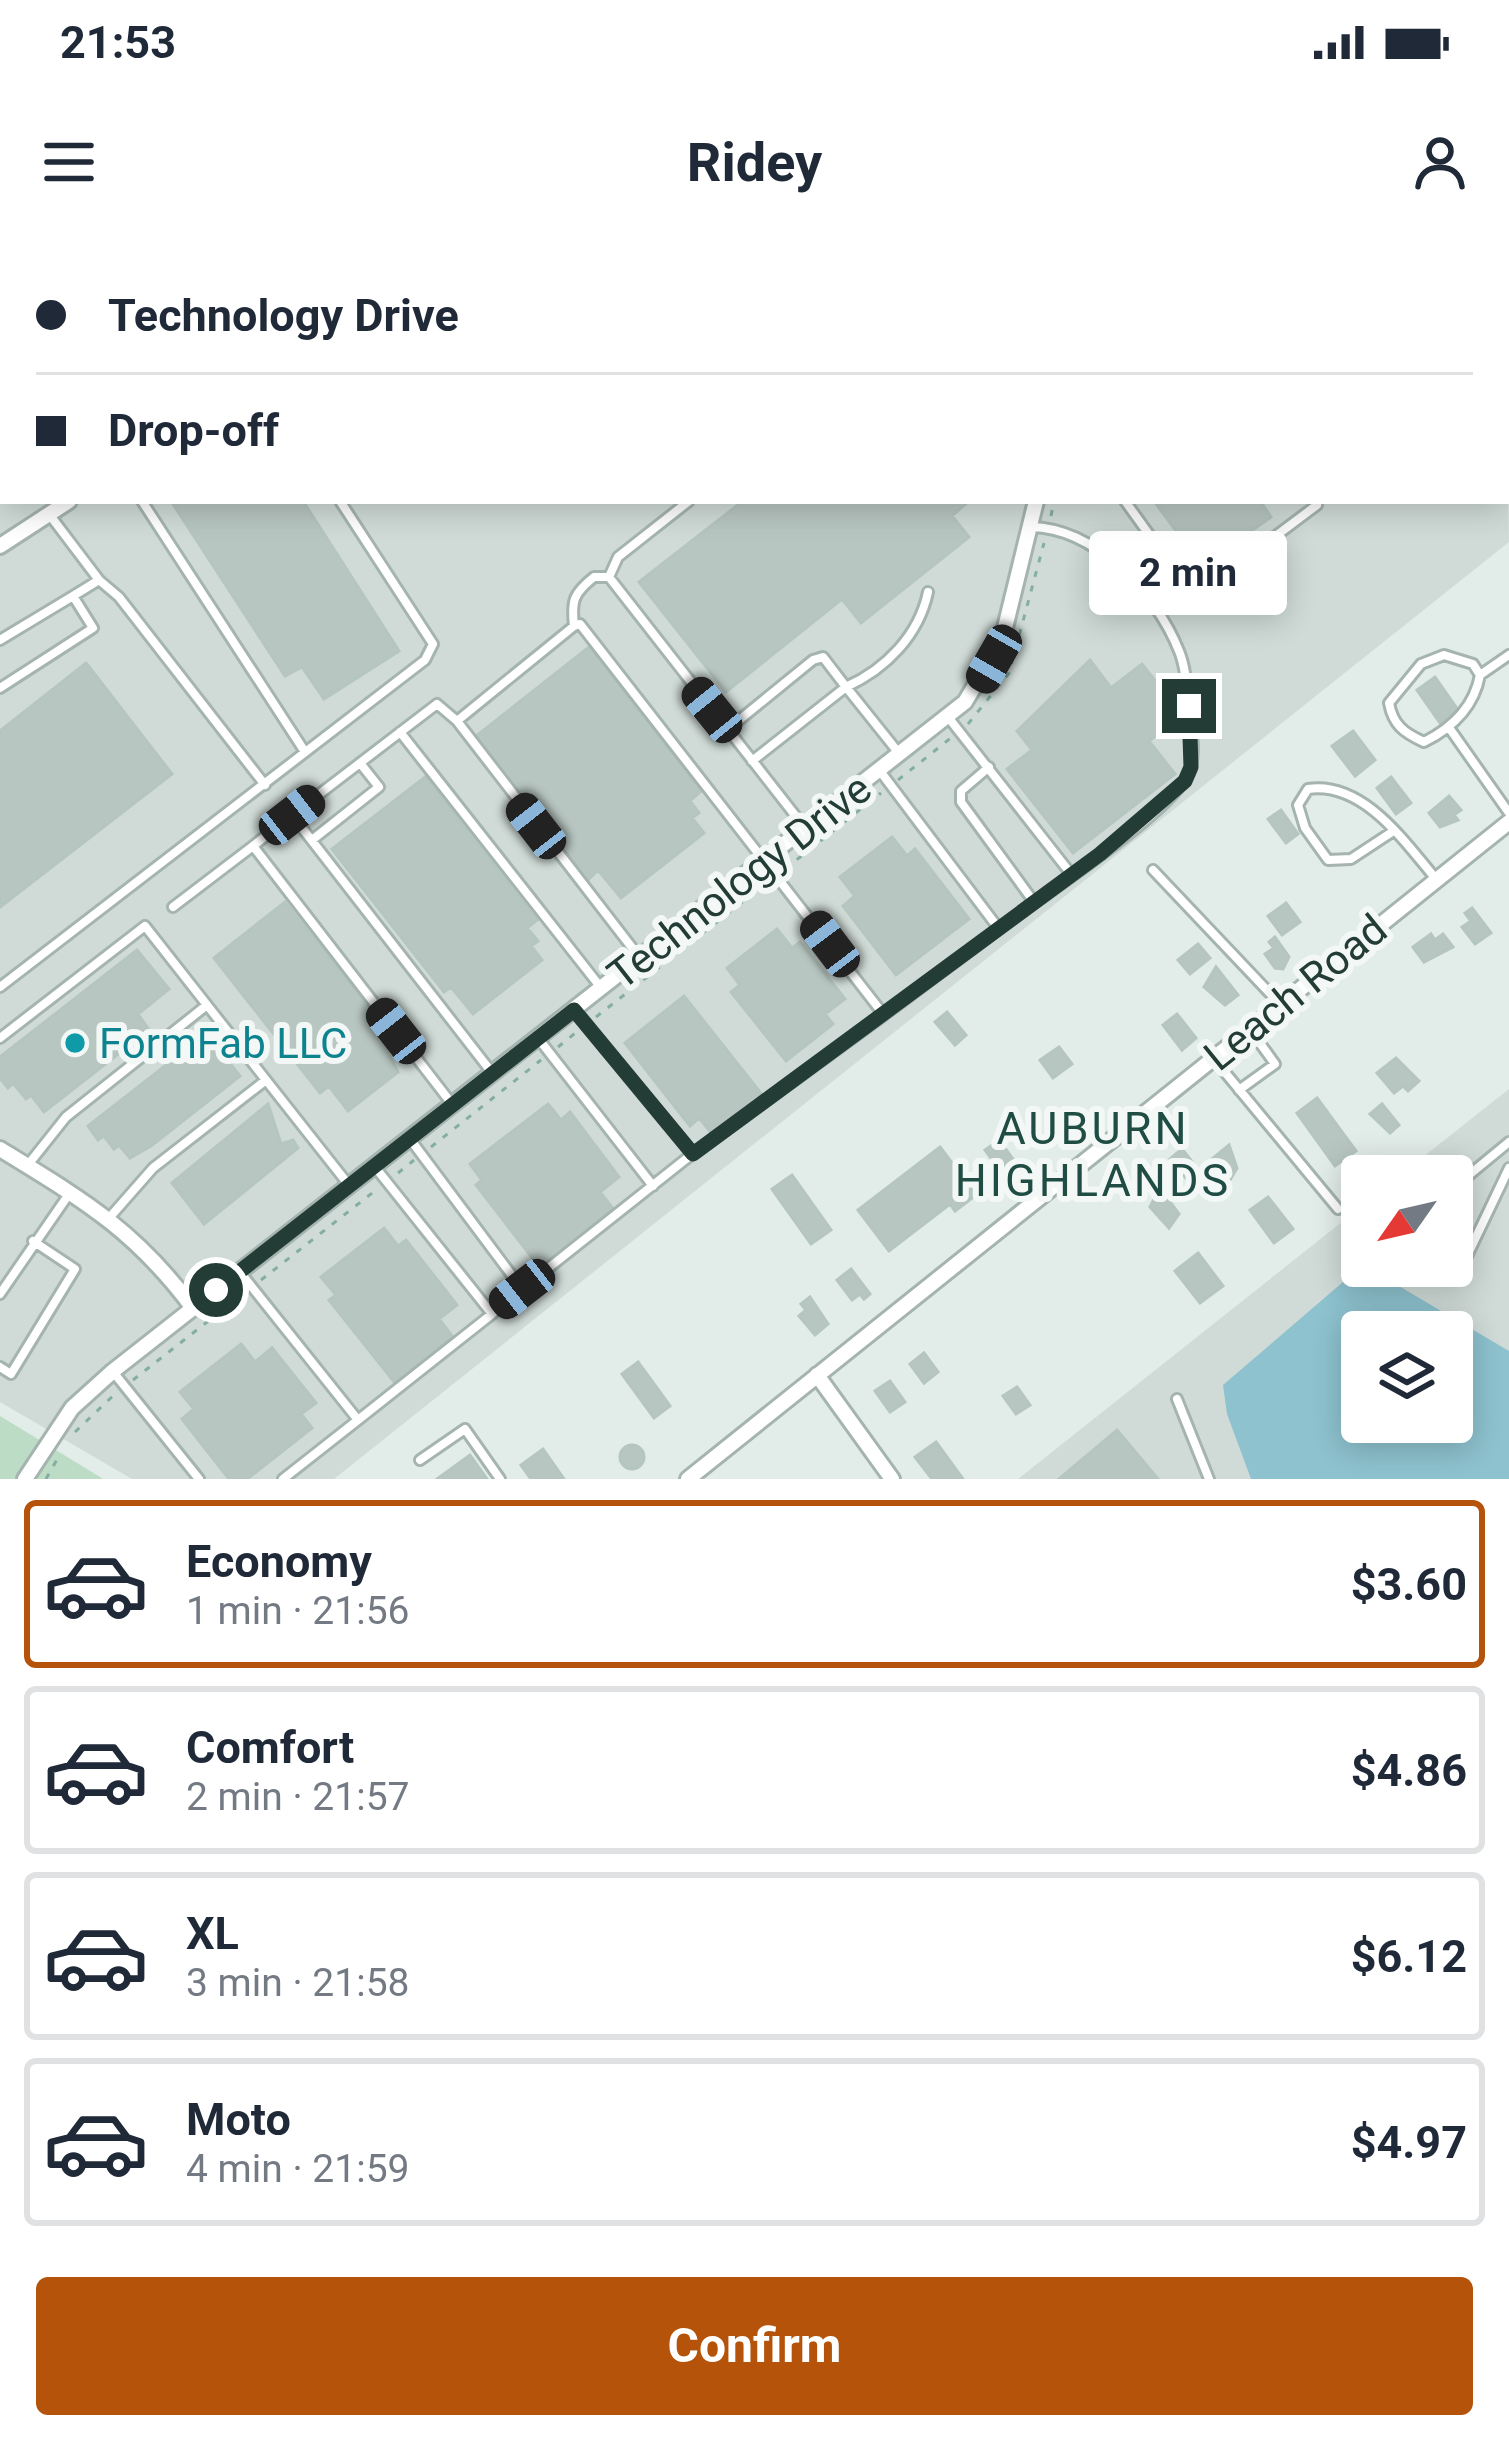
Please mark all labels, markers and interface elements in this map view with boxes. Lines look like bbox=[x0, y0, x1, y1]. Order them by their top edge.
text: 21:53 bbox=[60, 16, 176, 69]
icon: menu bbox=[36, 129, 102, 195]
icon: person bbox=[1407, 129, 1473, 195]
text: Ridey bbox=[687, 131, 822, 194]
text: Technology Drive bbox=[108, 289, 459, 342]
text: Drop-off bbox=[108, 404, 279, 457]
callout: 2 min bbox=[1090, 532, 1288, 616]
text: 2 min bbox=[1139, 550, 1237, 596]
car bbox=[960, 619, 1028, 699]
car bbox=[675, 671, 749, 749]
route end bbox=[1162, 679, 1216, 733]
street label: Technology Drive bbox=[598, 764, 880, 999]
car bbox=[253, 779, 331, 851]
car bbox=[500, 787, 572, 865]
car bbox=[794, 904, 866, 984]
street label: Leach Road bbox=[1195, 904, 1396, 1081]
car bbox=[360, 992, 432, 1070]
place label: FormFab LLC bbox=[99, 1019, 347, 1068]
marker: FormFab LLC bbox=[62, 1030, 88, 1056]
district label: AUBURN HIGHLANDS bbox=[955, 1102, 1231, 1207]
north arrow bbox=[1341, 1155, 1473, 1287]
map controls bbox=[1341, 1155, 1473, 1443]
car bbox=[483, 1253, 561, 1325]
route start bbox=[189, 1263, 243, 1317]
button: layers bbox=[1341, 1311, 1473, 1443]
icon: car bbox=[42, 1530, 150, 1638]
text: Economy bbox=[186, 1535, 372, 1588]
text: $3.60 bbox=[1351, 1558, 1467, 1611]
text: 1 min · 21:56 bbox=[186, 1588, 409, 1634]
icon: car bbox=[42, 1716, 150, 1824]
text: Comfort bbox=[186, 1721, 354, 1774]
text: $4.86 bbox=[1351, 1744, 1467, 1797]
text: 2 min · 21:57 bbox=[186, 1774, 409, 1820]
icon: car bbox=[42, 1902, 150, 2010]
text: XL bbox=[186, 1907, 239, 1960]
text: $6.12 bbox=[1351, 1930, 1467, 1983]
text: 3 min · 21:58 bbox=[186, 1960, 409, 2006]
icon: car bbox=[42, 2088, 150, 2196]
text: Moto bbox=[186, 2093, 291, 2146]
text: $4.97 bbox=[1351, 2116, 1467, 2169]
text: 4 min · 21:59 bbox=[186, 2146, 409, 2192]
button: Confirm bbox=[36, 2277, 1473, 2415]

